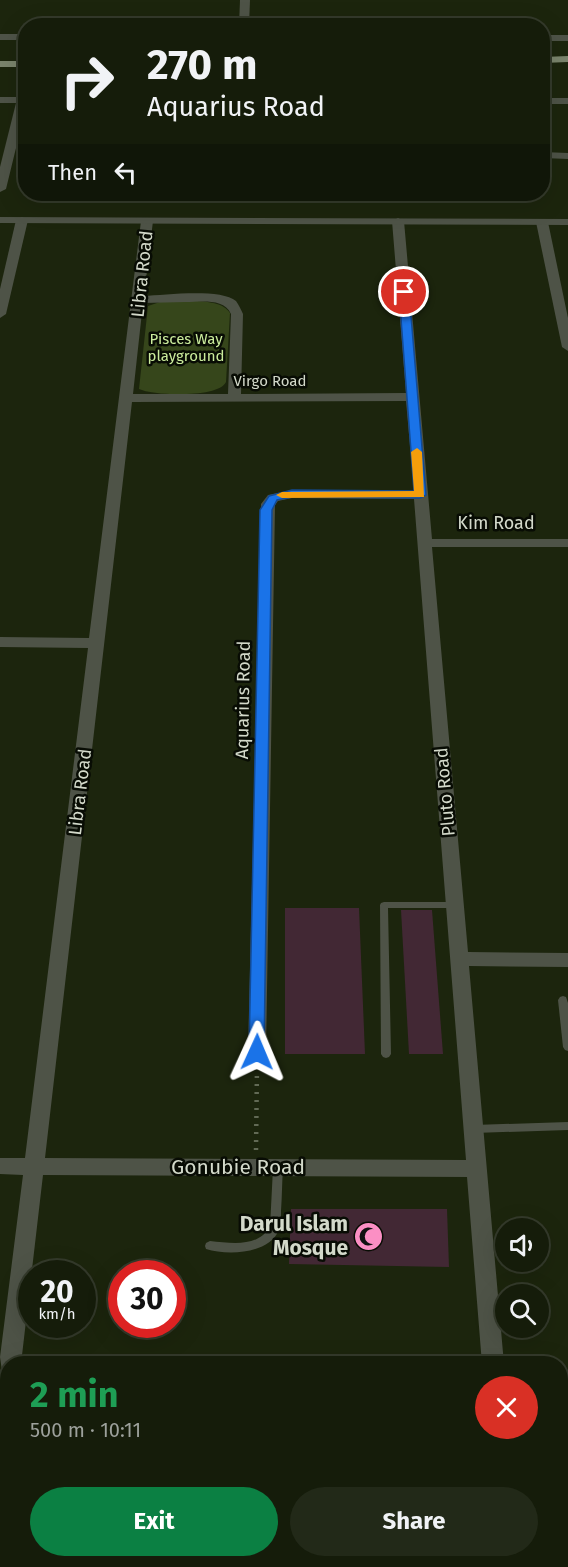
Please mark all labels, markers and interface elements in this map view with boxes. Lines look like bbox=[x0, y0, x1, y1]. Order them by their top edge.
text: 270 m bbox=[147, 40, 258, 90]
icon: right bbox=[48, 42, 126, 120]
text: Aquarius Road bbox=[147, 91, 325, 123]
icon: left bbox=[109, 156, 142, 189]
text: Then bbox=[48, 159, 97, 186]
street label: Libra Road bbox=[127, 230, 157, 318]
pin bbox=[378, 266, 429, 317]
icon: arrive bbox=[387, 275, 420, 308]
park label: Pisces Way playground bbox=[148, 330, 224, 365]
street label: Virgo Road bbox=[233, 372, 307, 390]
street label: Kim Road bbox=[457, 512, 535, 534]
street label: Aquarius Road bbox=[231, 641, 255, 759]
street label: Libra Road bbox=[64, 747, 96, 837]
street label: Pluto Road bbox=[430, 747, 460, 837]
position arrow bbox=[225, 1020, 289, 1084]
street label: Gonubie Road bbox=[171, 1154, 305, 1180]
place label: Darul Islam Mosque bbox=[240, 1211, 348, 1261]
map controls bbox=[495, 1218, 549, 1338]
button: sound bbox=[495, 1218, 549, 1272]
mosque icon: Darul Islam Mosque bbox=[353, 1220, 385, 1252]
speed limit sign: 30 bbox=[108, 1260, 186, 1338]
text: 20 bbox=[40, 1274, 74, 1310]
button: search bbox=[495, 1284, 549, 1338]
text: km/h bbox=[38, 1305, 76, 1323]
text: 2 min bbox=[30, 1373, 119, 1417]
button: close bbox=[475, 1376, 538, 1439]
text: 500 m · 10:11 bbox=[30, 1418, 141, 1442]
button: Exit bbox=[30, 1487, 278, 1556]
button: Share bbox=[290, 1487, 538, 1556]

